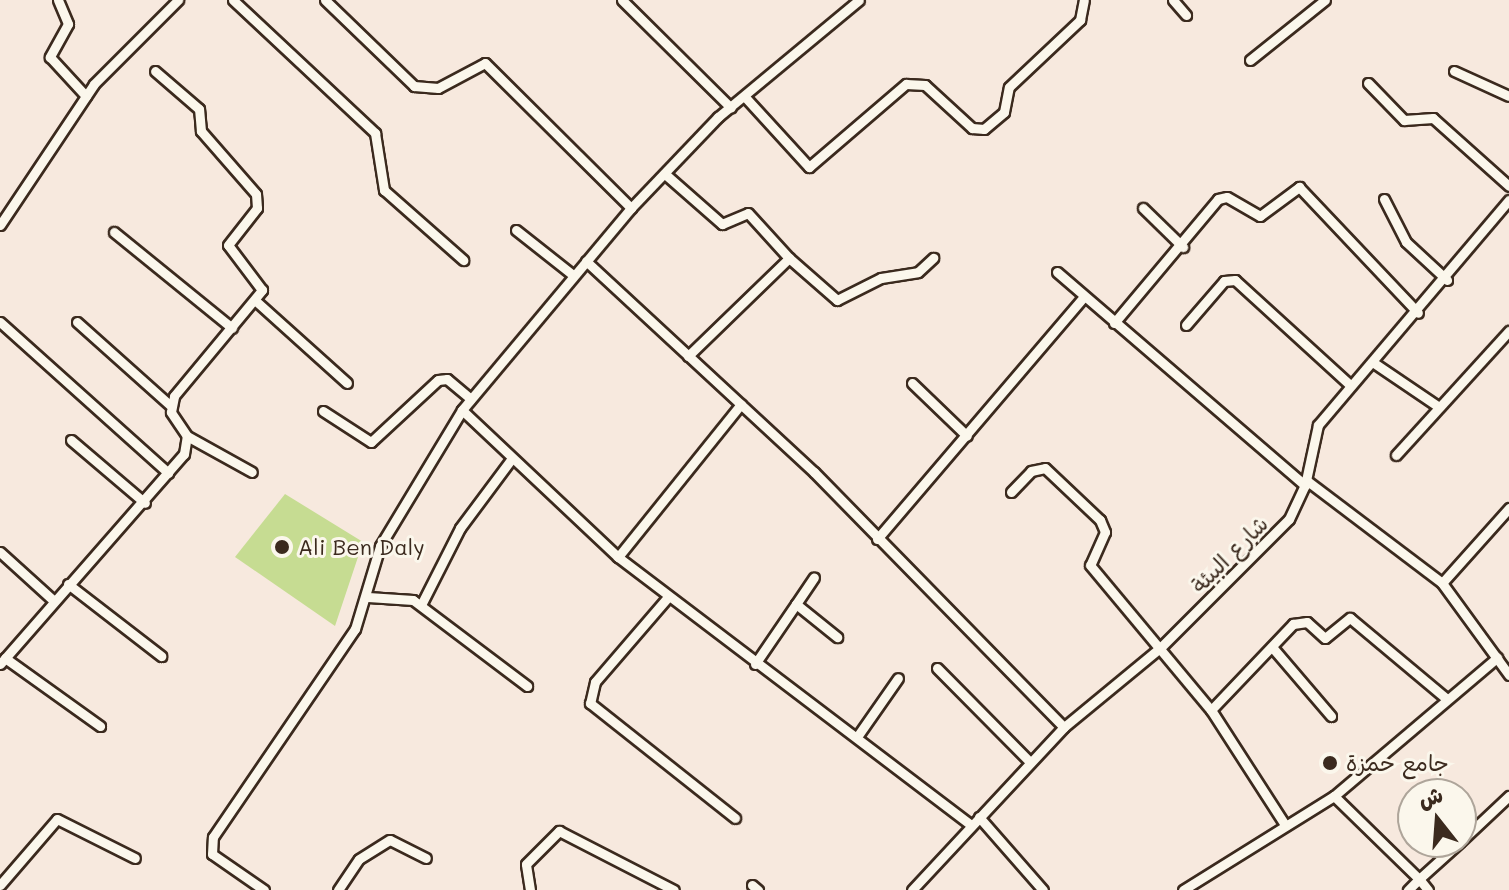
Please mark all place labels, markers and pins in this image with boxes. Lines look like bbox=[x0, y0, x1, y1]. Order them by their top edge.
place label: Ali Ben Daly bbox=[298, 534, 425, 560]
marker: Ali Ben Daly bbox=[273, 538, 291, 556]
place label: جامع حمزة bbox=[1346, 750, 1449, 776]
marker: جامع حمزة bbox=[1321, 754, 1339, 772]

